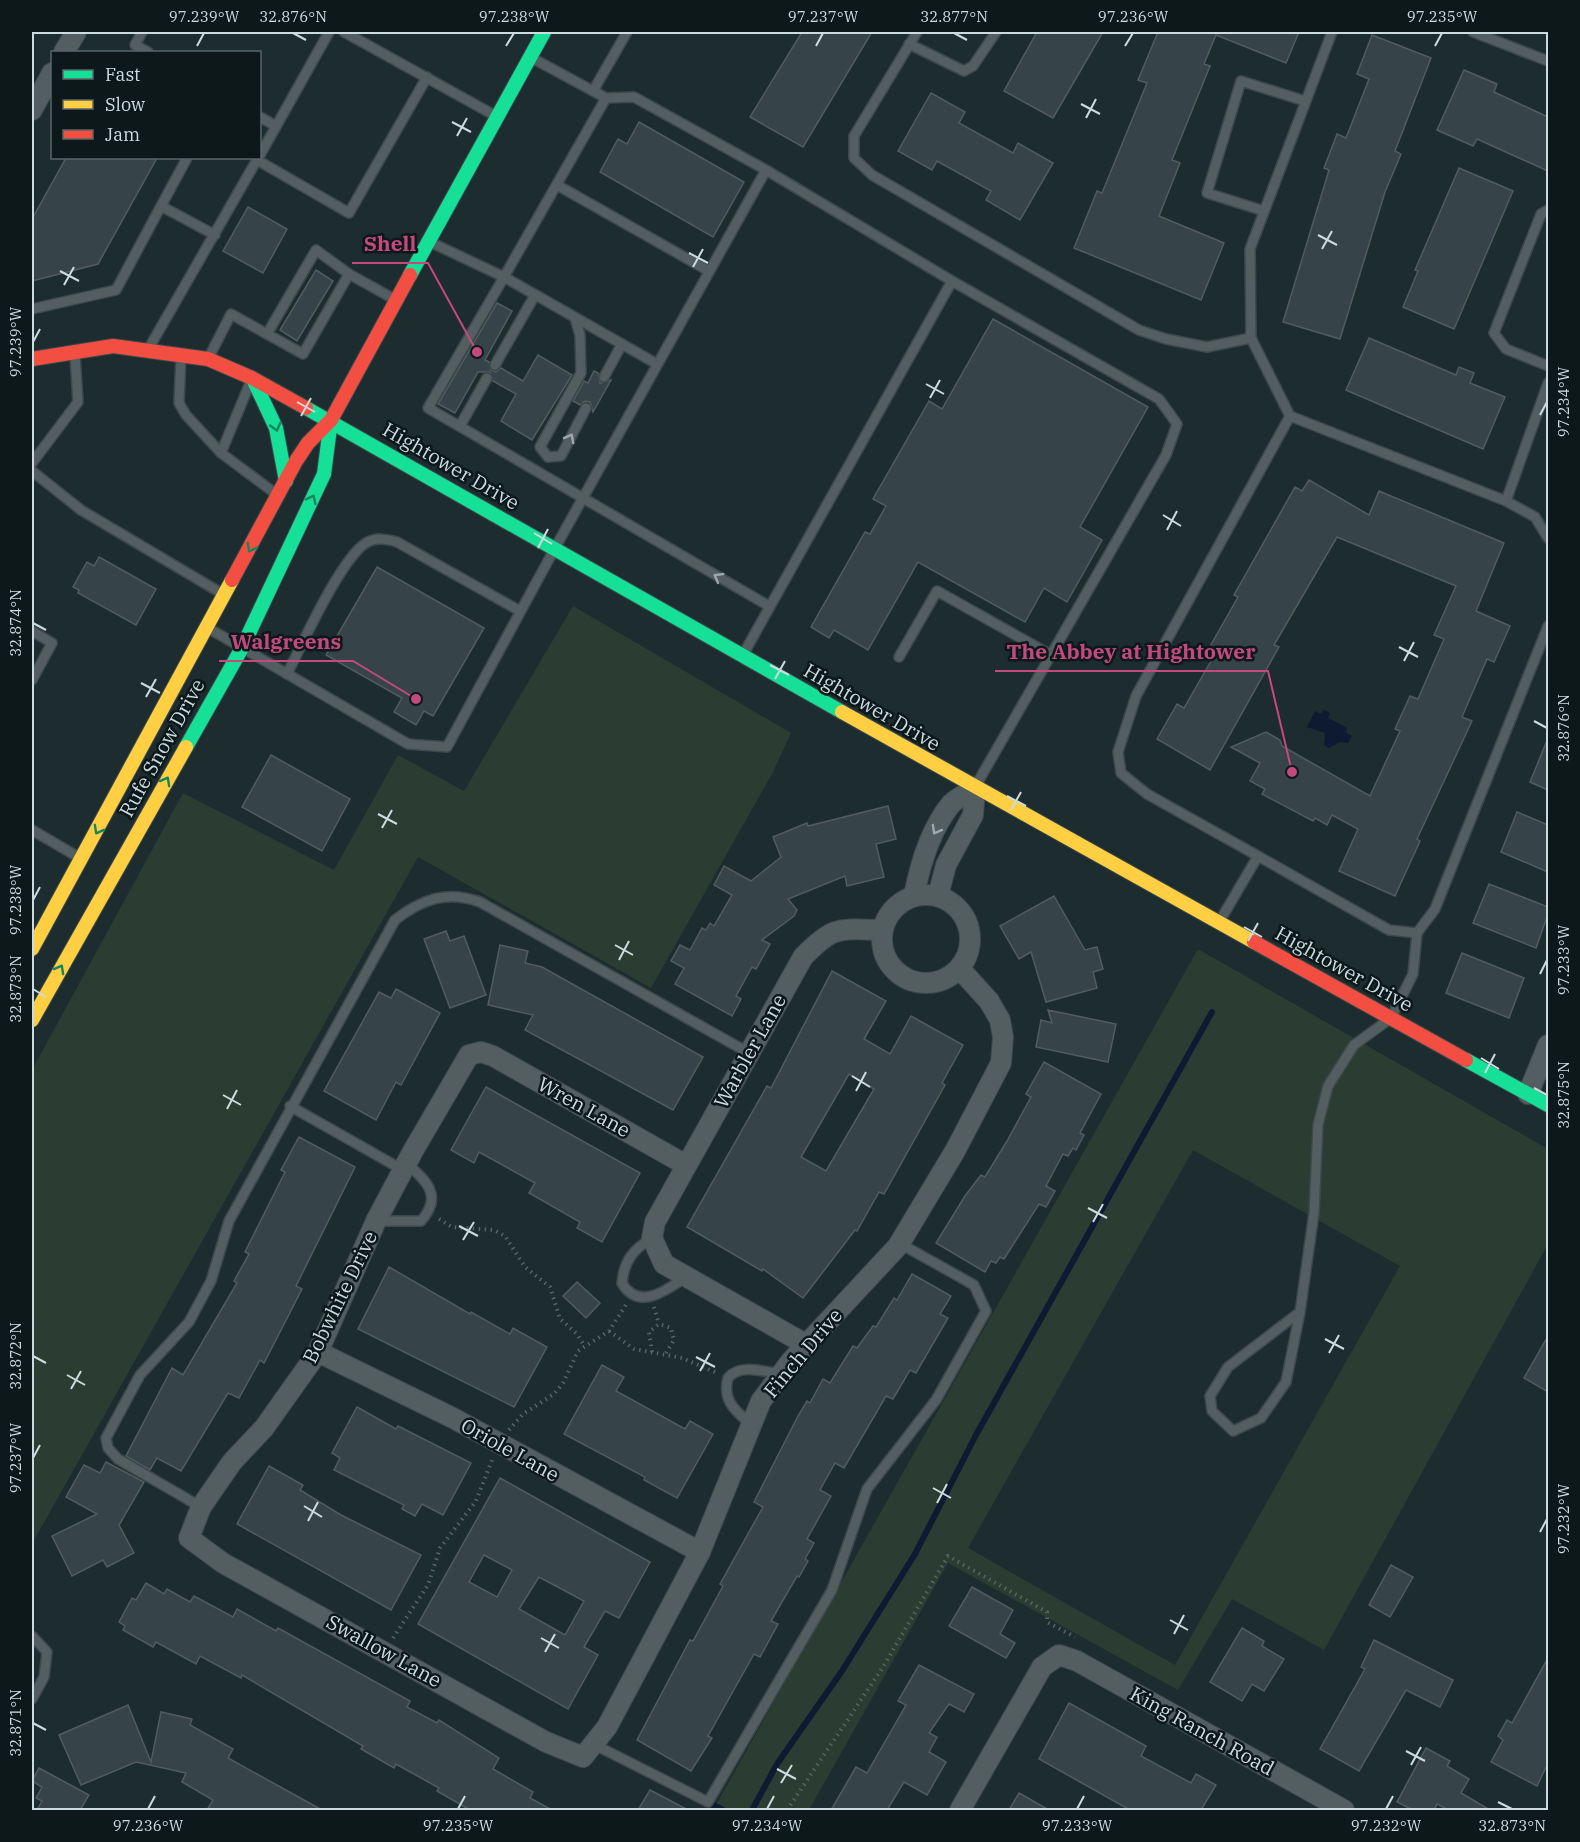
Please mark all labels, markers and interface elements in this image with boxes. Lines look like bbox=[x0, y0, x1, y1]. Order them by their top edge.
text: 97.239°W bbox=[169, 7, 240, 26]
text: 32.876°N bbox=[259, 7, 327, 26]
text: 97.238°W bbox=[479, 7, 550, 26]
text: 97.237°W bbox=[788, 7, 859, 26]
text: 32.877°N bbox=[920, 7, 988, 26]
text: 97.236°W bbox=[1098, 7, 1169, 26]
text: 97.235°W bbox=[1407, 7, 1478, 26]
legend bbox=[51, 51, 261, 159]
text: Fast bbox=[105, 63, 140, 86]
text: Slow bbox=[105, 93, 145, 116]
text: Jam bbox=[105, 123, 140, 146]
callout: Shell bbox=[352, 224, 428, 263]
text: Shell bbox=[364, 229, 416, 257]
text: 97.239°W bbox=[6, 306, 25, 377]
text: 97.234°W bbox=[1554, 366, 1573, 437]
street label: Hightower Drive bbox=[378, 415, 525, 516]
one-way arrow bbox=[269, 421, 281, 432]
one-way arrow bbox=[563, 433, 575, 444]
one-way arrow bbox=[305, 494, 317, 505]
one-way arrow bbox=[247, 541, 258, 552]
one-way arrow bbox=[714, 573, 724, 584]
text: 32.874°N bbox=[6, 589, 25, 657]
callout: Walgreens bbox=[219, 622, 353, 661]
text: Walgreens bbox=[231, 627, 341, 655]
callout: The Abbey at Hightower bbox=[995, 632, 1268, 671]
text: The Abbey at Hightower bbox=[1006, 637, 1256, 665]
street label: Hightower Drive bbox=[799, 656, 946, 757]
street label: Rufe Snow Drive bbox=[112, 674, 211, 822]
text: 32.876°N bbox=[1554, 694, 1573, 762]
one-way arrow bbox=[159, 777, 170, 787]
one-way arrow bbox=[94, 824, 105, 834]
one-way arrow bbox=[932, 824, 943, 835]
text: 97.238°W bbox=[6, 864, 25, 935]
street label: Hightower Drive bbox=[1270, 919, 1418, 1018]
text: 97.233°W bbox=[1554, 924, 1573, 995]
text: 32.873°N bbox=[6, 955, 25, 1023]
one-way arrow bbox=[53, 965, 64, 975]
street label: Warbler Lane bbox=[707, 989, 792, 1113]
text: 32.875°N bbox=[1554, 1061, 1573, 1129]
street label: Wren Lane bbox=[533, 1070, 635, 1143]
street label: Bobwhite Drive bbox=[296, 1226, 383, 1367]
street label: Finch Drive bbox=[757, 1302, 848, 1403]
text: 32.872°N bbox=[6, 1322, 25, 1390]
street label: Oriole Lane bbox=[456, 1411, 564, 1488]
text: 97.237°W bbox=[6, 1422, 25, 1493]
text: 97.232°W bbox=[1554, 1483, 1573, 1554]
street label: Swallow Lane bbox=[322, 1608, 447, 1693]
street label: King Ranch Road bbox=[1125, 1680, 1279, 1781]
text: 32.871°N bbox=[6, 1689, 25, 1757]
text: 97.236°W bbox=[113, 1816, 184, 1835]
text: 97.235°W bbox=[423, 1816, 494, 1835]
text: 97.234°W bbox=[732, 1816, 803, 1835]
text: 97.233°W bbox=[1042, 1816, 1113, 1835]
text: 97.232°W bbox=[1351, 1816, 1422, 1835]
text: 32.873°N bbox=[1478, 1816, 1546, 1835]

